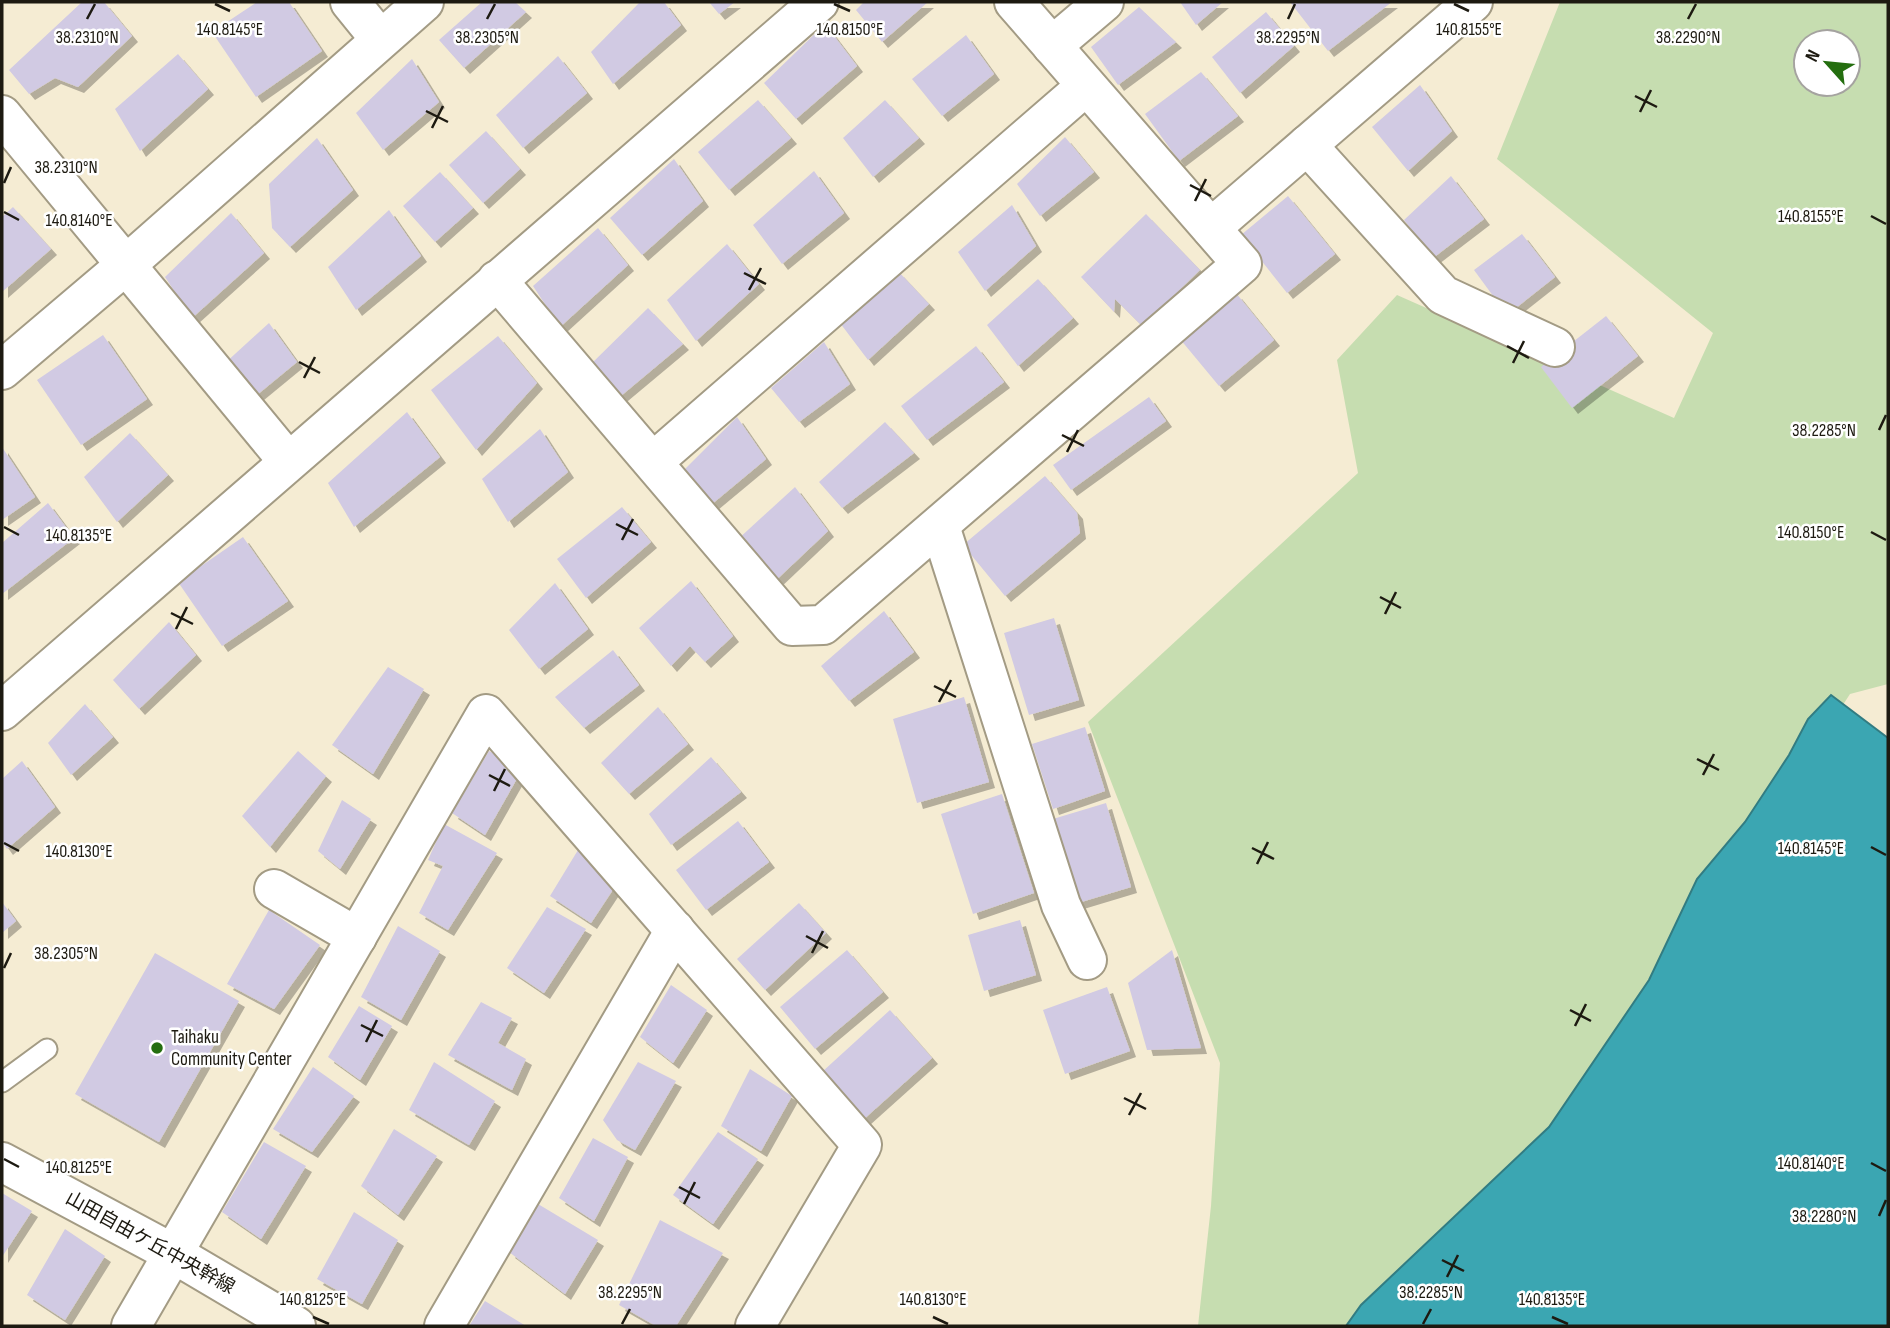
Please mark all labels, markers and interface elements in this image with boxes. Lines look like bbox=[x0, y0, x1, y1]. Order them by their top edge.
text: 140.8145°E bbox=[197, 19, 263, 40]
text: 140.8150°E bbox=[817, 19, 883, 40]
text: 140.8155°E bbox=[1436, 19, 1502, 40]
text: 38.2310°N bbox=[55, 27, 119, 48]
text: 38.2305°N bbox=[455, 27, 519, 48]
text: 38.2295°N bbox=[1256, 27, 1320, 48]
text: 38.2290°N bbox=[1656, 27, 1720, 48]
north arrow bbox=[1792, 28, 1862, 98]
text: N bbox=[1801, 46, 1826, 66]
text: 38.2310°N bbox=[34, 157, 98, 178]
text: 140.8155°E bbox=[1778, 206, 1844, 227]
text: 140.8140°E bbox=[45, 210, 113, 231]
text: 38.2285°N bbox=[1792, 420, 1856, 441]
text: 140.8150°E bbox=[1778, 522, 1844, 543]
text: 140.8135°E bbox=[46, 525, 112, 546]
text: 140.8145°E bbox=[1778, 838, 1844, 859]
text: 140.8130°E bbox=[45, 841, 113, 862]
text: 38.2305°N bbox=[34, 943, 98, 964]
place label: Taihaku Community Center bbox=[171, 1026, 292, 1071]
marker: Taihaku Community Center bbox=[149, 1040, 165, 1056]
text: 140.8140°E bbox=[1777, 1153, 1845, 1174]
text: 140.8125°E bbox=[46, 1157, 112, 1178]
street label: 山田自由ケ丘中央幹線 bbox=[61, 1187, 239, 1299]
text: 38.2280°N bbox=[1792, 1206, 1856, 1227]
text: 38.2295°N bbox=[598, 1282, 662, 1303]
text: 38.2285°N bbox=[1399, 1282, 1463, 1303]
text: 140.8125°E bbox=[280, 1289, 346, 1310]
text: 140.8130°E bbox=[899, 1289, 967, 1310]
text: 140.8135°E bbox=[1519, 1289, 1585, 1310]

